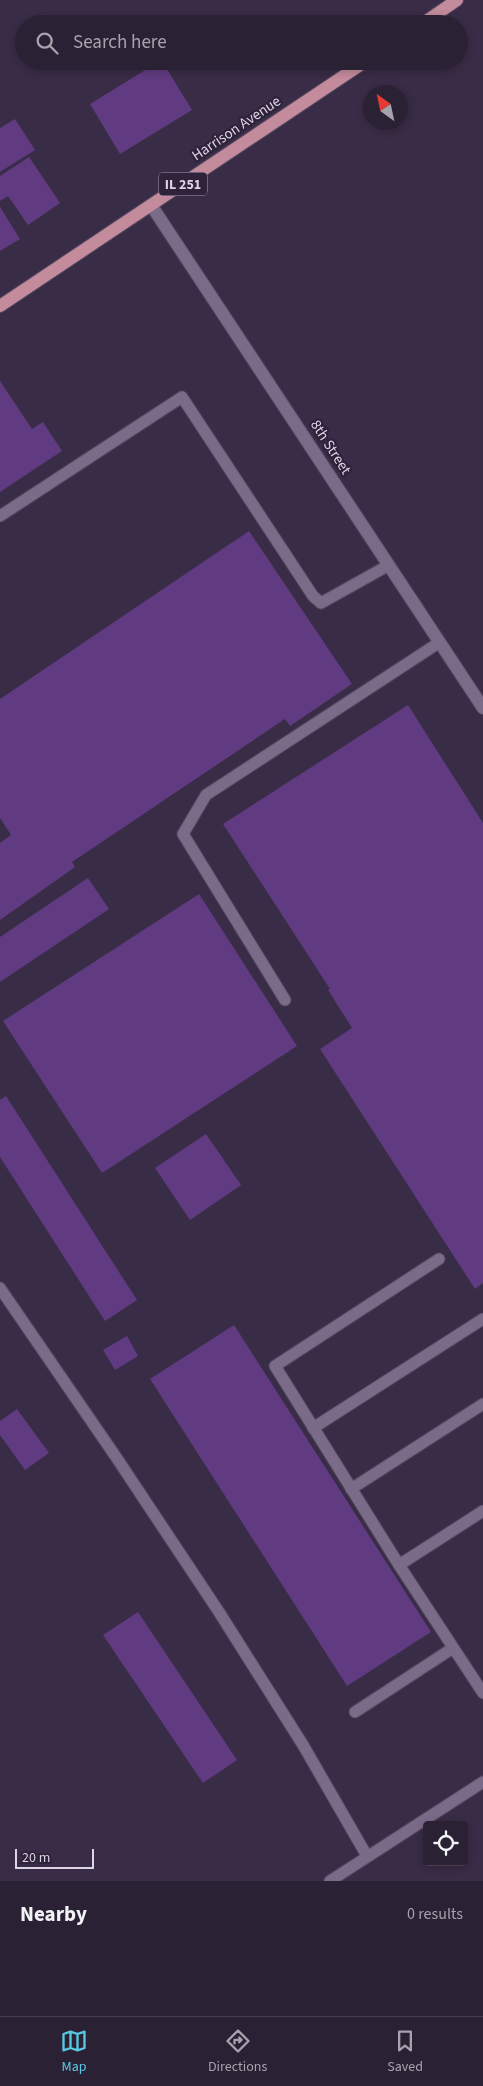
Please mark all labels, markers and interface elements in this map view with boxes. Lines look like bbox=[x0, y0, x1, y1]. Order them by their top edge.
search box bbox=[15, 15, 468, 70]
icon: search bbox=[33, 29, 61, 57]
text: Search here bbox=[73, 29, 167, 56]
north arrow bbox=[363, 85, 408, 130]
street label: Harrison Avenue bbox=[188, 91, 285, 166]
road number: IL 251 bbox=[159, 172, 207, 195]
street label: 8th Street bbox=[305, 416, 356, 479]
map controls bbox=[423, 1821, 468, 1866]
button: locate bbox=[423, 1821, 468, 1866]
scale bar bbox=[15, 1846, 94, 1869]
text: 20 m bbox=[22, 1848, 50, 1868]
text: Nearby bbox=[20, 1899, 87, 1929]
text: 0 results bbox=[407, 1903, 463, 1925]
tab: Map bbox=[60, 2027, 88, 2077]
tab: Directions bbox=[208, 2027, 267, 2077]
tab: Saved bbox=[387, 2027, 423, 2077]

